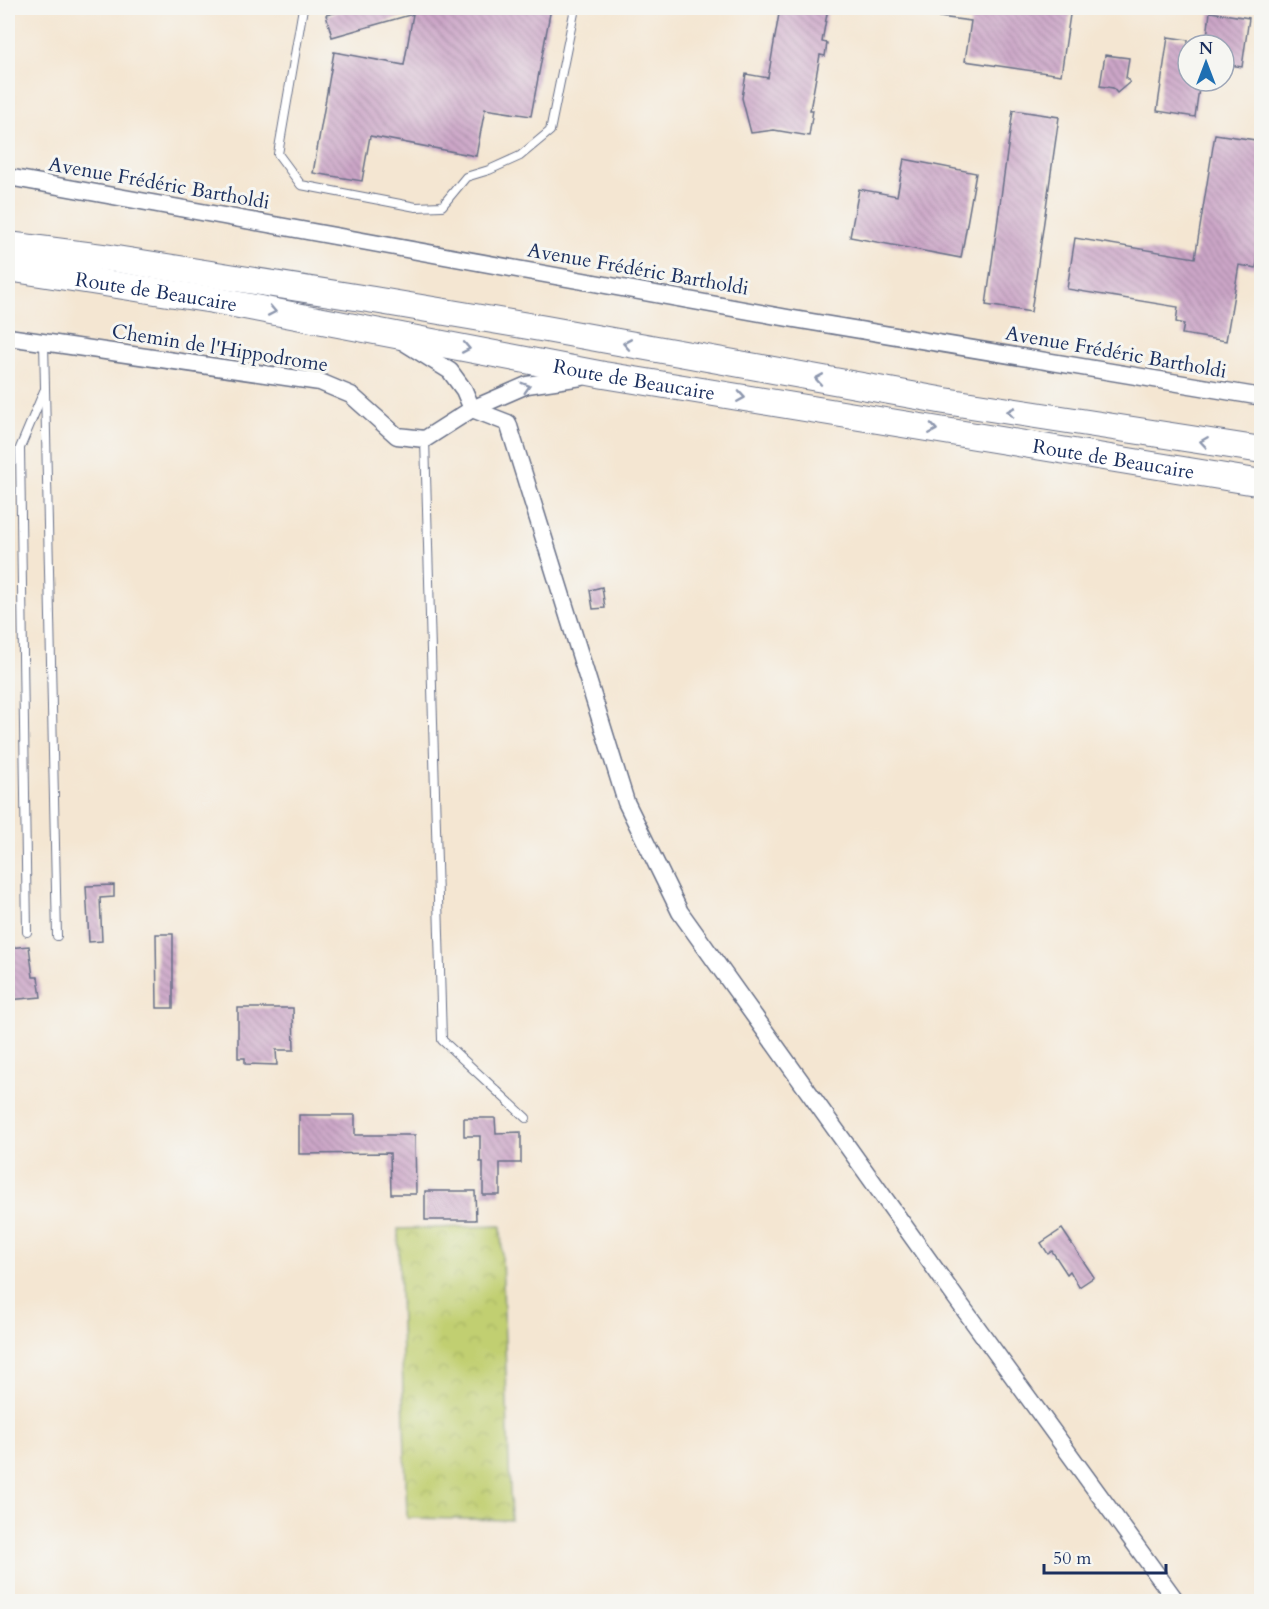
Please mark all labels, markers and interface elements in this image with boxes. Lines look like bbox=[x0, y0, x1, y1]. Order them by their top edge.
north arrow bbox=[1176, 33, 1236, 93]
text: N bbox=[1199, 38, 1213, 60]
street label: Avenue Frédéric Bartholdi bbox=[46, 150, 272, 216]
street label: Avenue Frédéric Bartholdi bbox=[525, 236, 751, 302]
street label: Route de Beaucaire bbox=[73, 265, 239, 318]
one-way arrow bbox=[267, 304, 277, 317]
street label: Chemin de l'Hippodrome bbox=[110, 318, 330, 378]
street label: Avenue Frédéric Bartholdi bbox=[1003, 319, 1229, 385]
one-way arrow bbox=[622, 338, 632, 351]
one-way arrow bbox=[461, 341, 471, 354]
street label: Route de Beaucaire bbox=[551, 352, 717, 407]
one-way arrow bbox=[814, 373, 824, 386]
one-way arrow bbox=[520, 382, 531, 394]
one-way arrow bbox=[736, 391, 746, 403]
one-way arrow bbox=[1006, 406, 1016, 418]
one-way arrow bbox=[928, 422, 938, 435]
street label: Route de Beaucaire bbox=[1031, 432, 1197, 485]
one-way arrow bbox=[1199, 436, 1208, 448]
scale bar bbox=[1044, 1537, 1166, 1575]
text: 50 m bbox=[1053, 1546, 1092, 1571]

